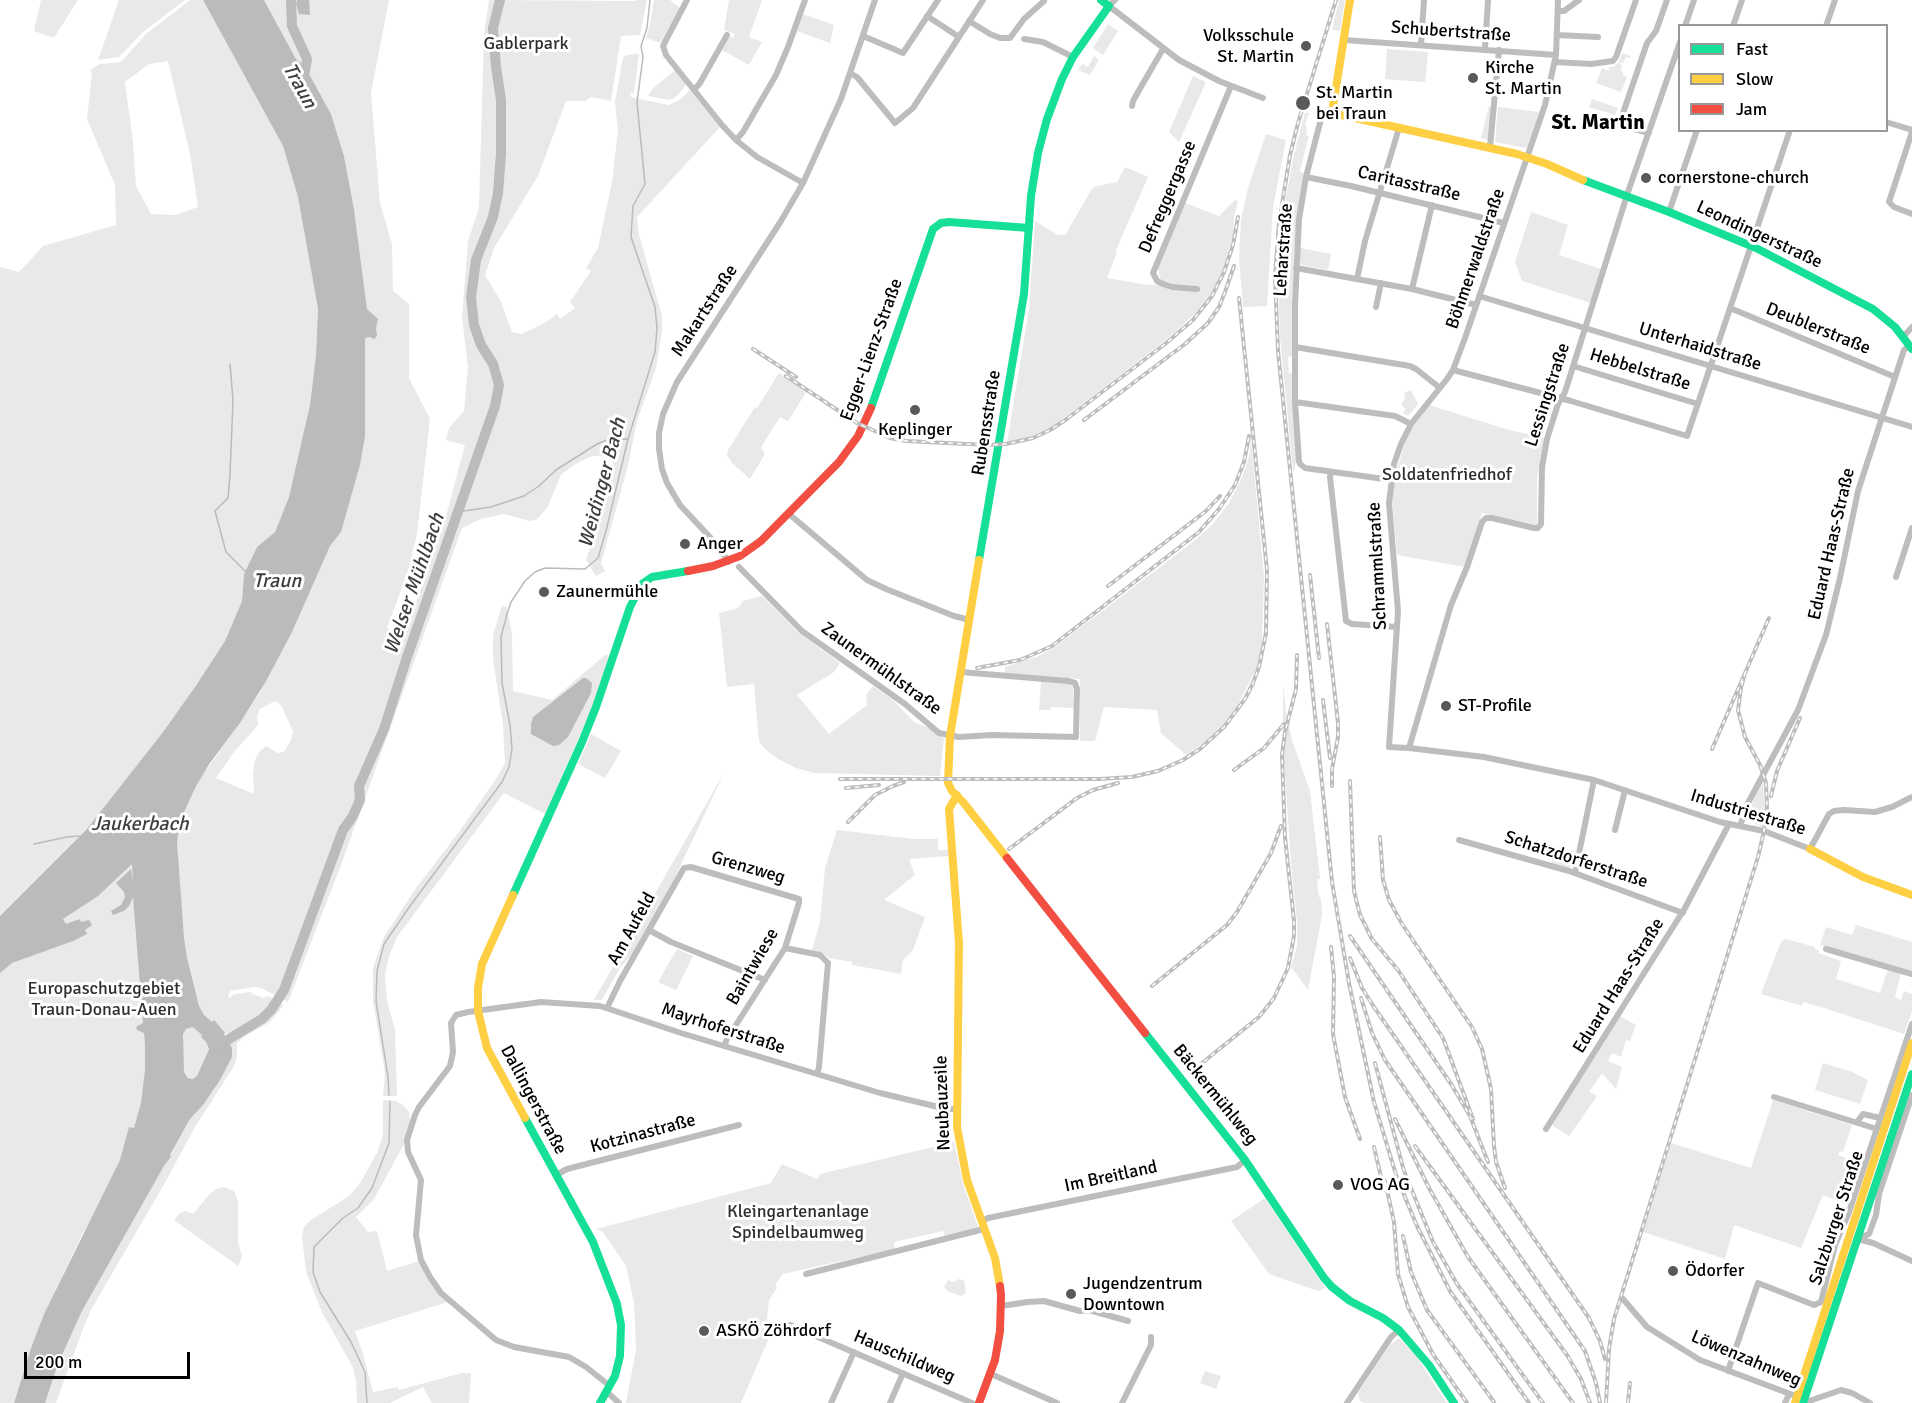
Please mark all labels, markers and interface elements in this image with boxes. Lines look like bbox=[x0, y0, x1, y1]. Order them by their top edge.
street label: Schubertstraße bbox=[1390, 17, 1512, 47]
legend bbox=[1678, 24, 1888, 132]
place label: Volksschule St. Martin bbox=[1203, 25, 1294, 68]
park label: Gablerpark bbox=[483, 33, 569, 55]
text: Fast bbox=[1736, 38, 1768, 60]
marker: Volksschule St. Martin bbox=[1299, 39, 1313, 53]
place label: Kirche St. Martin bbox=[1485, 57, 1562, 100]
water label: Traun bbox=[277, 59, 321, 113]
text: Slow bbox=[1736, 68, 1773, 90]
marker: Kirche St. Martin bbox=[1466, 71, 1480, 85]
place label: St. Martin bei Traun bbox=[1316, 82, 1393, 124]
marker: St. Martin bei Traun bbox=[1294, 94, 1312, 112]
text: Jam bbox=[1736, 98, 1767, 120]
district label: St. Martin bbox=[1551, 110, 1645, 136]
street label: Defreggergasse bbox=[1135, 137, 1201, 257]
street label: Caritasstraße bbox=[1355, 162, 1463, 206]
place label: cornerstone-church bbox=[1658, 167, 1809, 189]
marker: cornerstone-church bbox=[1639, 171, 1653, 185]
street label: Böhmerwaldstraße bbox=[1442, 186, 1510, 332]
street label: Leondingerstraße bbox=[1693, 196, 1825, 274]
street label: Leharstraße bbox=[1270, 203, 1298, 297]
street label: Makartstraße bbox=[667, 261, 743, 361]
street label: Egger-Lienz-Straße bbox=[836, 276, 908, 424]
street label: Deublerstraße bbox=[1763, 298, 1873, 360]
street label: Unterhaidstraße bbox=[1636, 318, 1764, 376]
street label: Lessingstraße bbox=[1521, 340, 1575, 450]
street label: Hebbelstraße bbox=[1587, 344, 1693, 396]
street label: Rubensstraße bbox=[968, 369, 1006, 477]
marker: Keplinger bbox=[908, 403, 922, 417]
water label: Weidinger Bach bbox=[574, 416, 632, 550]
place label: Keplinger bbox=[878, 419, 952, 441]
park label: Soldatenfriedhof bbox=[1382, 464, 1512, 486]
street label: Eduard Haas-Straße bbox=[1804, 466, 1860, 622]
street label: Schrammlstraße bbox=[1364, 502, 1392, 630]
water label: Welser Mühlbach bbox=[380, 510, 450, 658]
place label: Anger bbox=[697, 533, 743, 555]
marker: Anger bbox=[678, 537, 692, 551]
water label: Traun bbox=[253, 570, 301, 594]
place label: Zaunermühle bbox=[556, 581, 658, 603]
marker: Zaunermühle bbox=[537, 585, 551, 599]
street label: Zaunermühlstraße bbox=[817, 618, 945, 720]
place label: ST-Profile bbox=[1458, 695, 1532, 717]
marker: ST-Profile bbox=[1439, 699, 1453, 713]
street label: Industriestraße bbox=[1688, 785, 1808, 841]
water label: Jaukerbach bbox=[91, 813, 189, 837]
street label: Schatzdorferstraße bbox=[1502, 827, 1650, 893]
street label: Grenzweg bbox=[708, 847, 788, 889]
street label: Am Aufeld bbox=[603, 889, 661, 969]
street label: Eduard Haas-Straße bbox=[1569, 914, 1669, 1058]
street label: Baintwiese bbox=[722, 925, 784, 1009]
park label: Europaschutzgebiet Traun-Donau-Auen bbox=[28, 978, 180, 1020]
street label: Mayrhoferstraße bbox=[658, 999, 788, 1059]
street label: Bäckermühlweg bbox=[1168, 1040, 1262, 1150]
street label: Dallingerstraße bbox=[495, 1042, 571, 1158]
street label: Neubauzeile bbox=[931, 1055, 955, 1151]
street label: Kotzinastraße bbox=[588, 1110, 698, 1158]
street label: Salzburger Straße bbox=[1805, 1148, 1869, 1288]
street label: Im Breitland bbox=[1063, 1157, 1159, 1197]
place label: VOG AG bbox=[1350, 1174, 1410, 1196]
marker: VOG AG bbox=[1331, 1178, 1345, 1192]
park label: Kleingartenanlage Spindelbaumweg bbox=[727, 1201, 869, 1244]
place label: Ödorfer bbox=[1685, 1260, 1744, 1282]
marker: Ödorfer bbox=[1666, 1264, 1680, 1278]
place label: Jugendzentrum Downtown bbox=[1083, 1273, 1203, 1316]
marker: Jugendzentrum Downtown bbox=[1064, 1287, 1078, 1301]
place label: ASKÖ Zöhrdorf bbox=[716, 1320, 831, 1342]
marker: ASKÖ Zöhrdorf bbox=[697, 1324, 711, 1338]
street label: Hauschildweg bbox=[850, 1326, 958, 1388]
street label: Löwenzahnweg bbox=[1688, 1326, 1804, 1392]
scale bar bbox=[27, 1340, 194, 1378]
text: 200 m bbox=[35, 1351, 82, 1373]

